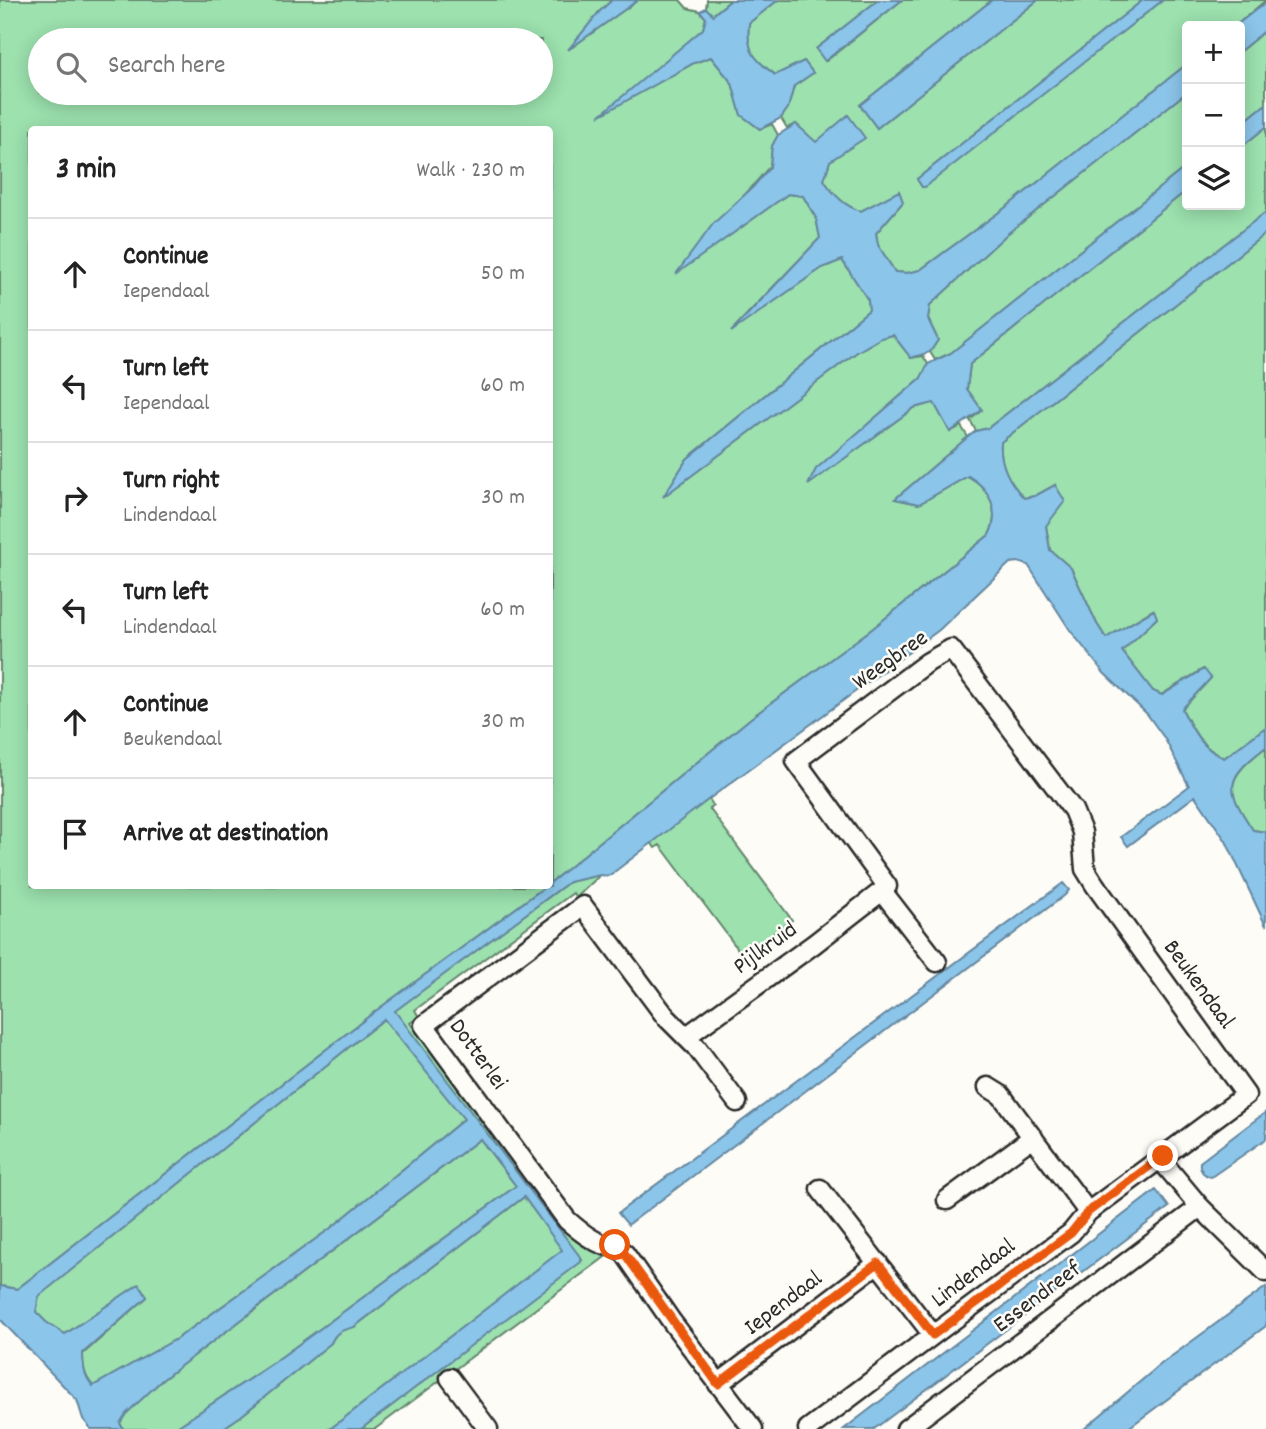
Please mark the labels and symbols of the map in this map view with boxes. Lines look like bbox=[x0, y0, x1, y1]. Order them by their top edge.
street label: Weegbree bbox=[846, 622, 936, 700]
street label: Pijlkruid bbox=[727, 914, 805, 984]
street label: Beukendaal bbox=[1154, 933, 1242, 1037]
street label: Dotterlei bbox=[439, 1012, 515, 1098]
route end bbox=[1147, 1140, 1178, 1171]
route start bbox=[599, 1229, 630, 1260]
street label: Lindendaal bbox=[925, 1231, 1023, 1317]
street label: Essendreef bbox=[987, 1253, 1090, 1342]
street label: Iependaal bbox=[738, 1263, 830, 1345]

